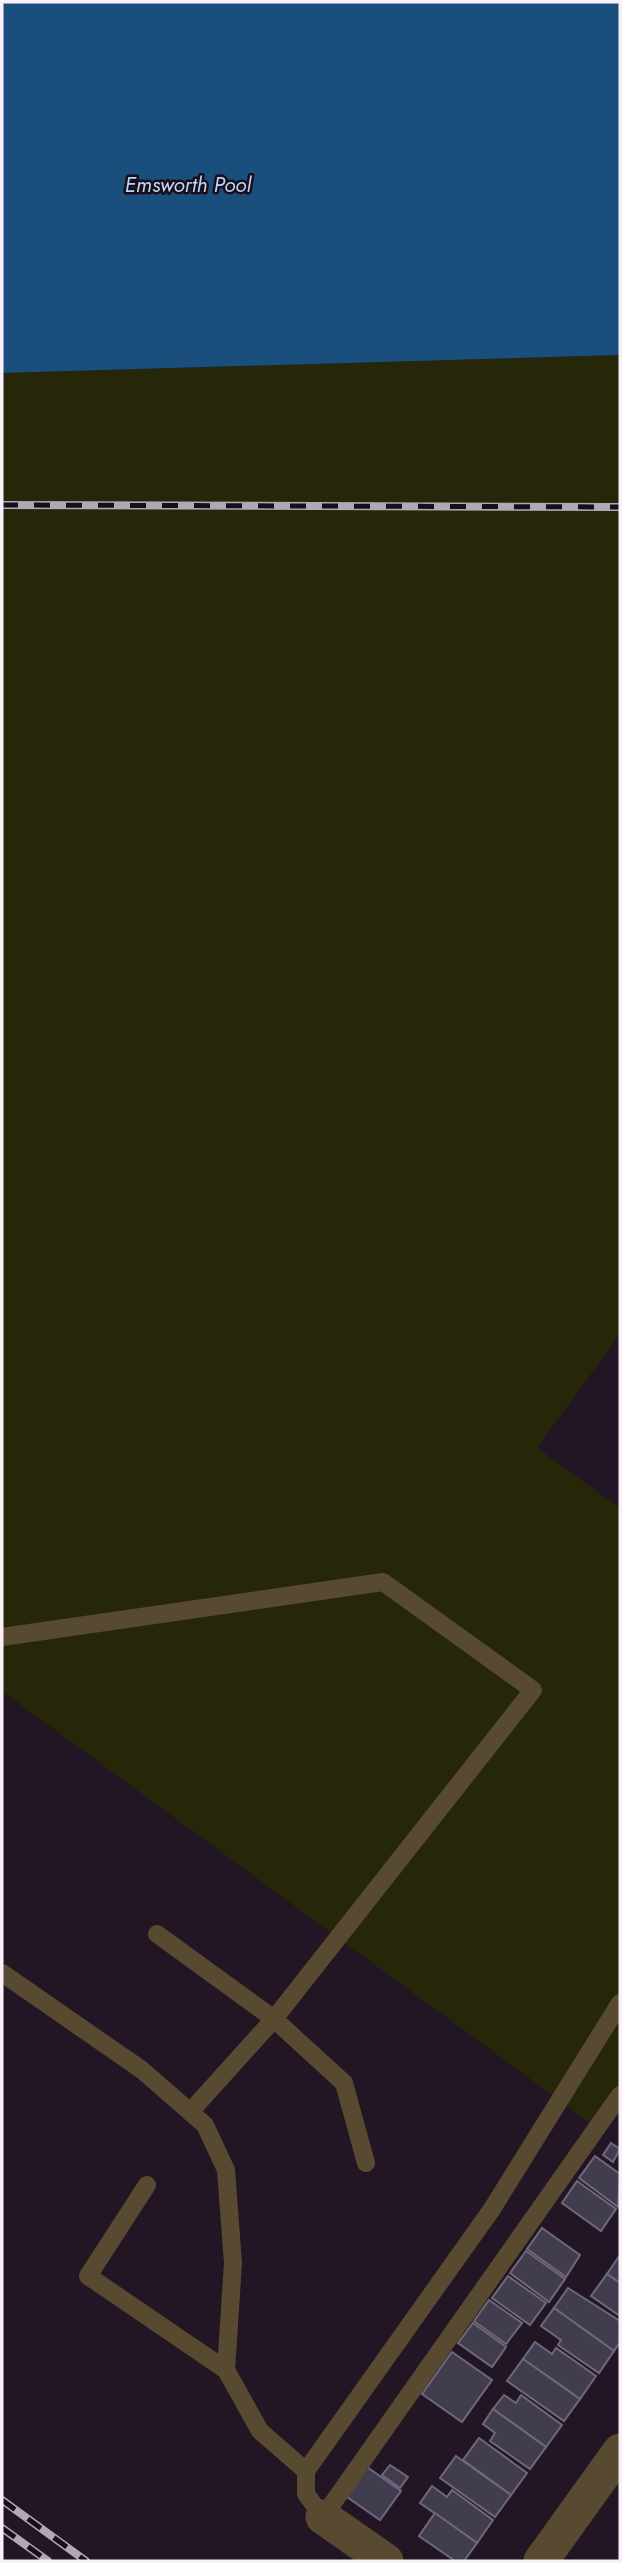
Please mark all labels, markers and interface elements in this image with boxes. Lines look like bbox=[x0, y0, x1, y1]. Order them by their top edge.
water label: Emsworth Pool bbox=[125, 170, 252, 200]

